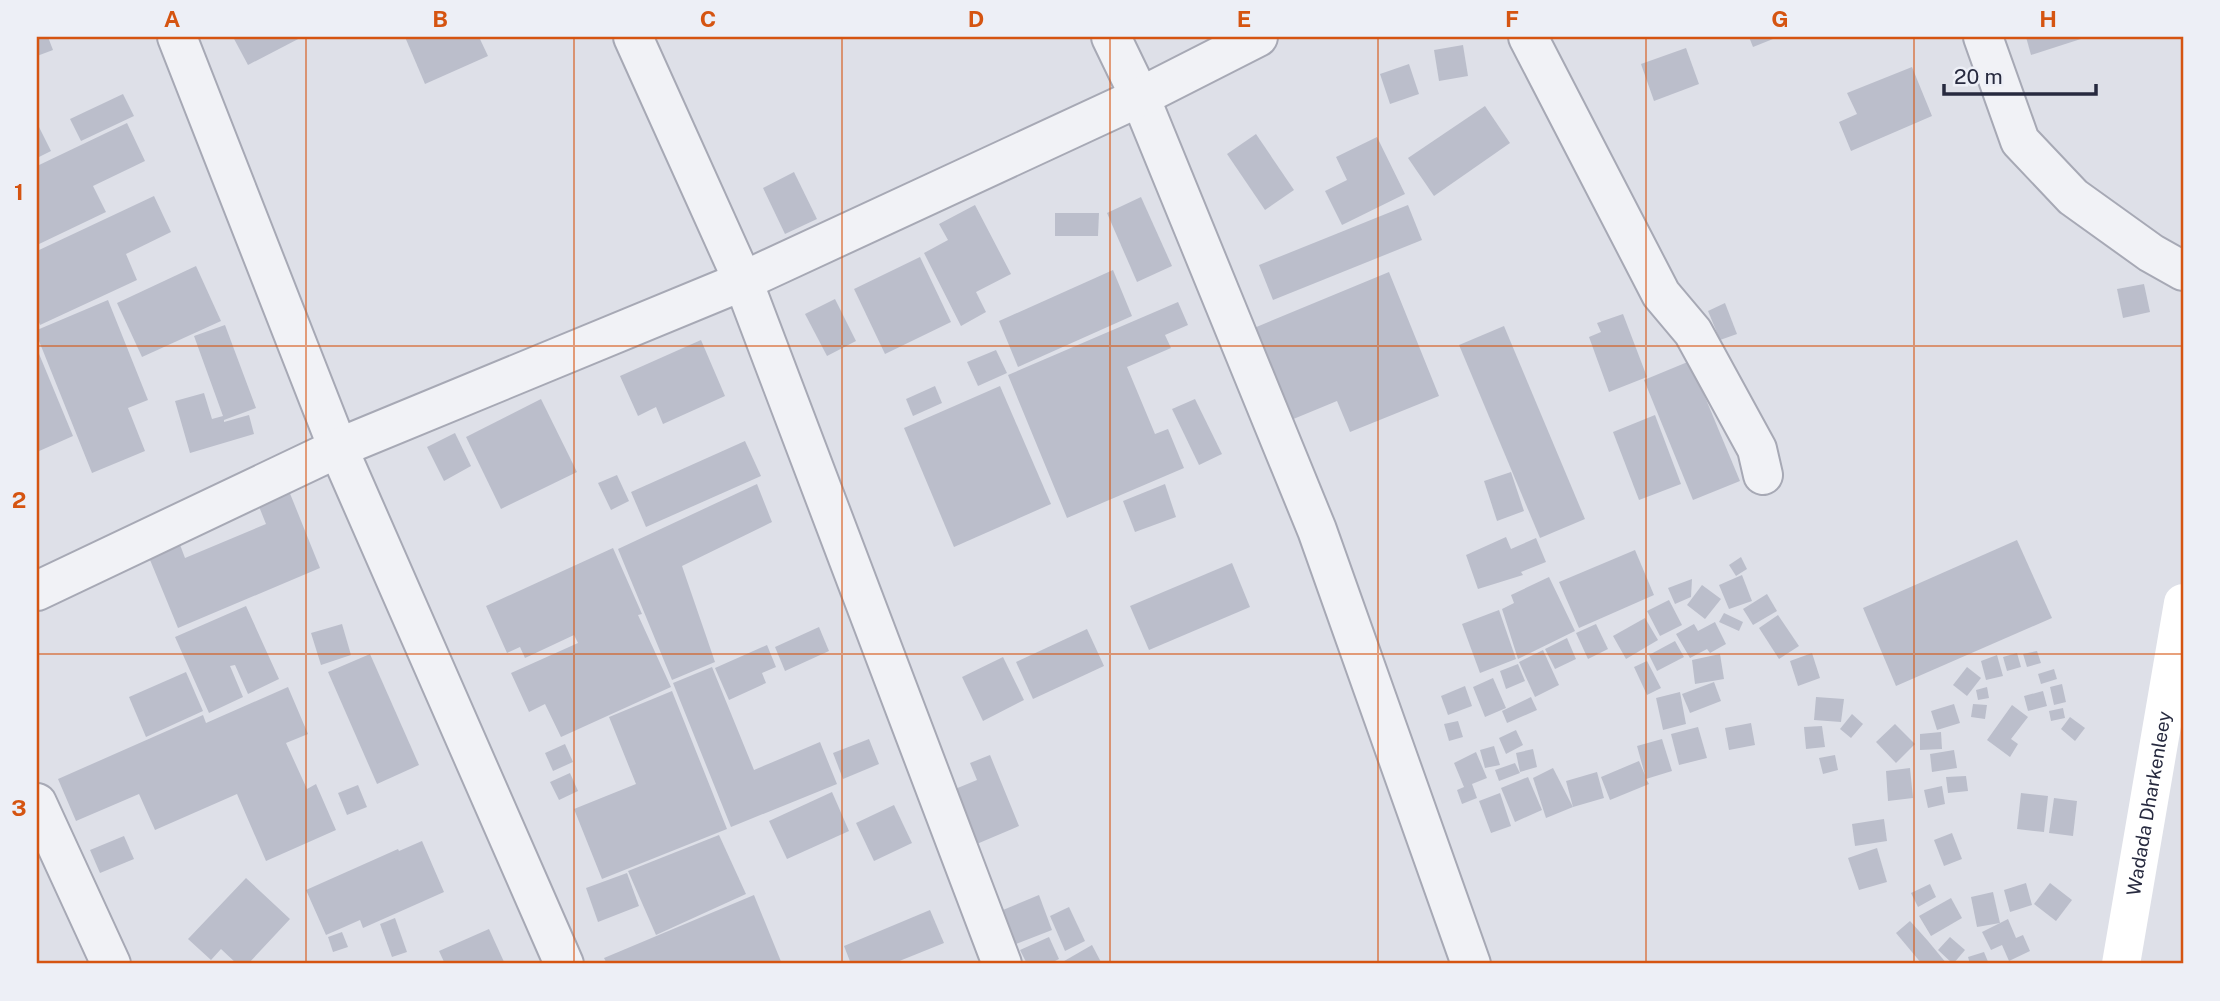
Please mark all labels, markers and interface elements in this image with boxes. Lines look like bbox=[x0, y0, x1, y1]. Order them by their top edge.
text: A bbox=[164, 5, 181, 32]
text: B bbox=[432, 5, 448, 32]
text: C bbox=[700, 5, 716, 32]
text: D bbox=[968, 5, 984, 32]
text: E bbox=[1237, 5, 1251, 32]
text: F bbox=[1505, 5, 1519, 32]
text: G bbox=[1771, 5, 1789, 32]
text: H bbox=[2039, 5, 2057, 32]
scale bar bbox=[1944, 52, 2096, 96]
text: 20 m bbox=[1954, 64, 2003, 89]
text: 1 bbox=[14, 178, 24, 205]
text: 2 bbox=[12, 486, 26, 513]
street label: Wadada Dharkenleey bbox=[2122, 709, 2175, 897]
text: 3 bbox=[11, 794, 27, 821]

